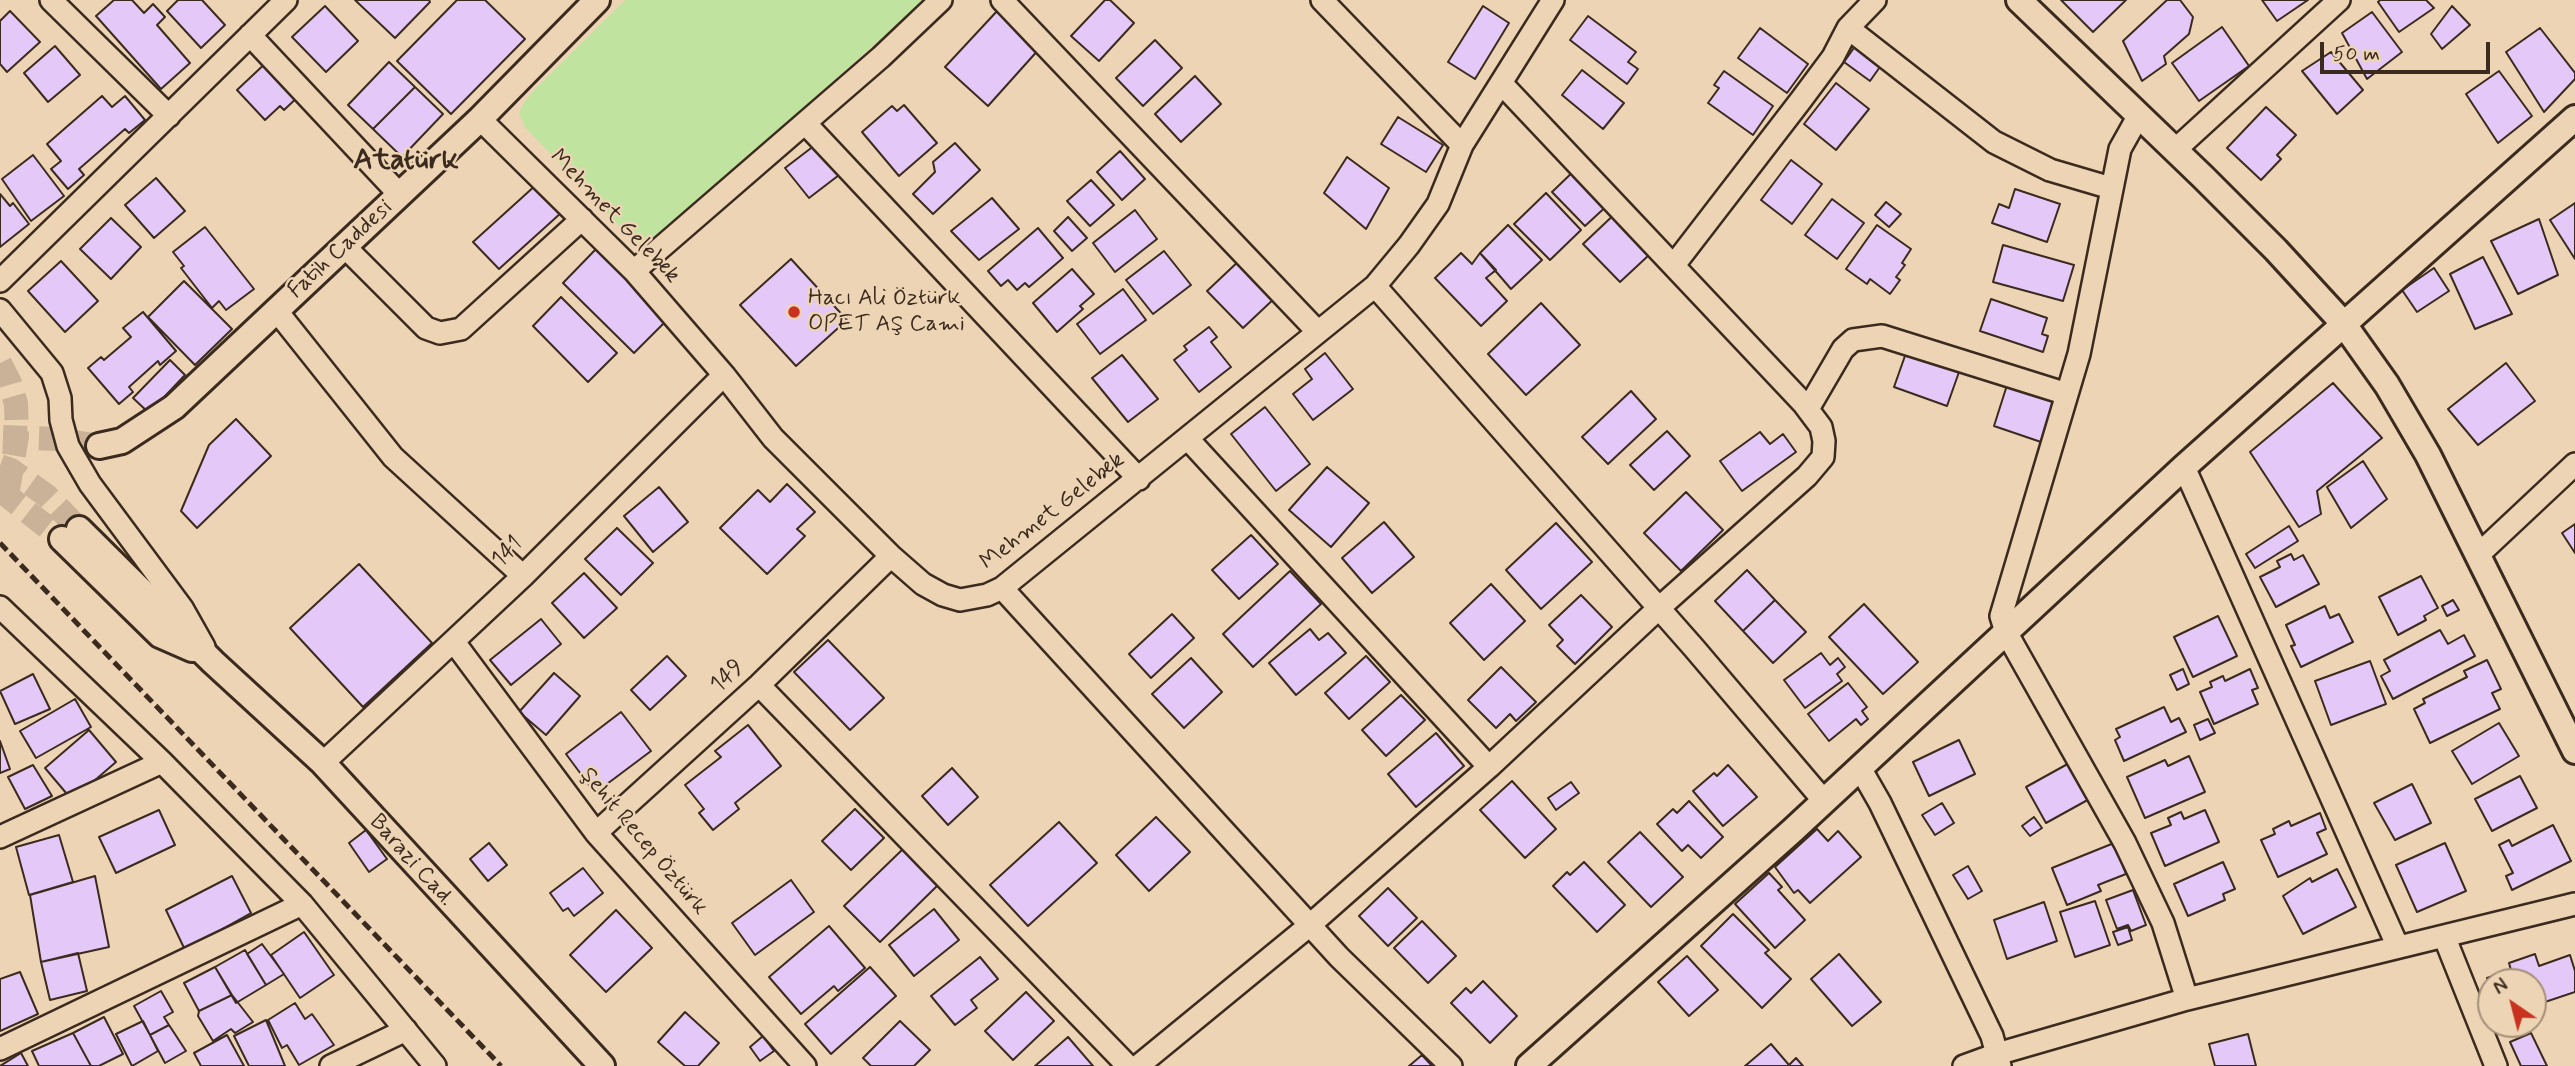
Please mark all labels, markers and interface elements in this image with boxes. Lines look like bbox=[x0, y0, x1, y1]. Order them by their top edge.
scale bar bbox=[2323, 28, 2493, 72]
text: 50 m bbox=[2333, 40, 2380, 68]
district label: Atatürk bbox=[353, 144, 459, 180]
street label: Mehmet Gelebek bbox=[543, 144, 685, 290]
street label: Fatih Caddesi bbox=[283, 195, 399, 305]
place label: Hacı Ali Öztürk OPET AŞ Cami bbox=[808, 285, 965, 339]
marker: Hacı Ali Öztürk OPET AŞ Cami bbox=[786, 304, 802, 320]
street label: Mehmet Gelebek bbox=[975, 447, 1131, 577]
street label: 141 bbox=[486, 532, 530, 574]
street label: 149 bbox=[705, 655, 751, 699]
street label: Şehit Recep Öztürk bbox=[573, 762, 713, 922]
street label: Barazi Cad. bbox=[363, 809, 459, 913]
north arrow bbox=[2477, 968, 2547, 1038]
text: N bbox=[2488, 973, 2513, 1001]

